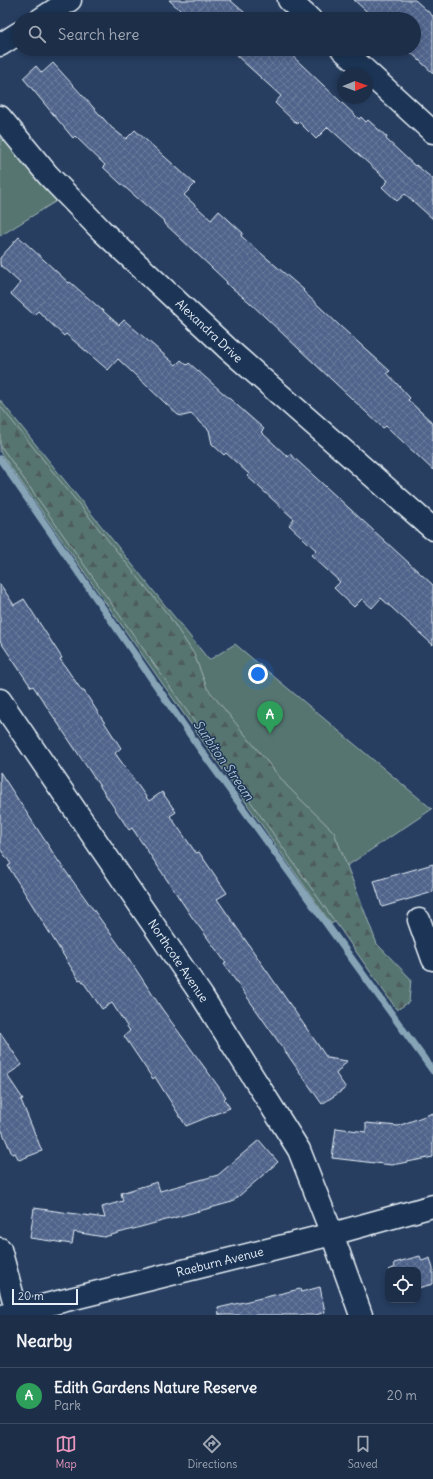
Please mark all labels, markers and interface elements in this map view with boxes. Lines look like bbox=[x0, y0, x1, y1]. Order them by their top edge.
search box bbox=[12, 12, 421, 56]
icon: search bbox=[26, 23, 48, 45]
text: Search here bbox=[58, 25, 139, 44]
north arrow bbox=[337, 68, 373, 104]
street label: Alexandra Drive bbox=[173, 296, 246, 366]
your location bbox=[248, 664, 268, 684]
pin: A bbox=[257, 701, 283, 734]
water label: Surbiton Stream bbox=[189, 717, 258, 804]
street label: Northcote Avenue bbox=[145, 916, 212, 1005]
street label: Raeburn Avenue bbox=[175, 1243, 265, 1280]
map controls bbox=[385, 1267, 421, 1303]
button: locate bbox=[385, 1267, 421, 1303]
scale bar bbox=[12, 1287, 78, 1306]
text: 20 m bbox=[18, 1289, 44, 1303]
text: Nearby bbox=[16, 1330, 72, 1352]
text: Edith Gardens Nature Reserve bbox=[54, 1378, 257, 1397]
text: A bbox=[25, 1387, 33, 1404]
text: 20 m bbox=[387, 1387, 417, 1404]
text: Park bbox=[54, 1397, 81, 1414]
tab: Map bbox=[55, 1433, 77, 1471]
tab: Directions bbox=[188, 1433, 237, 1471]
tab: Saved bbox=[348, 1433, 378, 1471]

